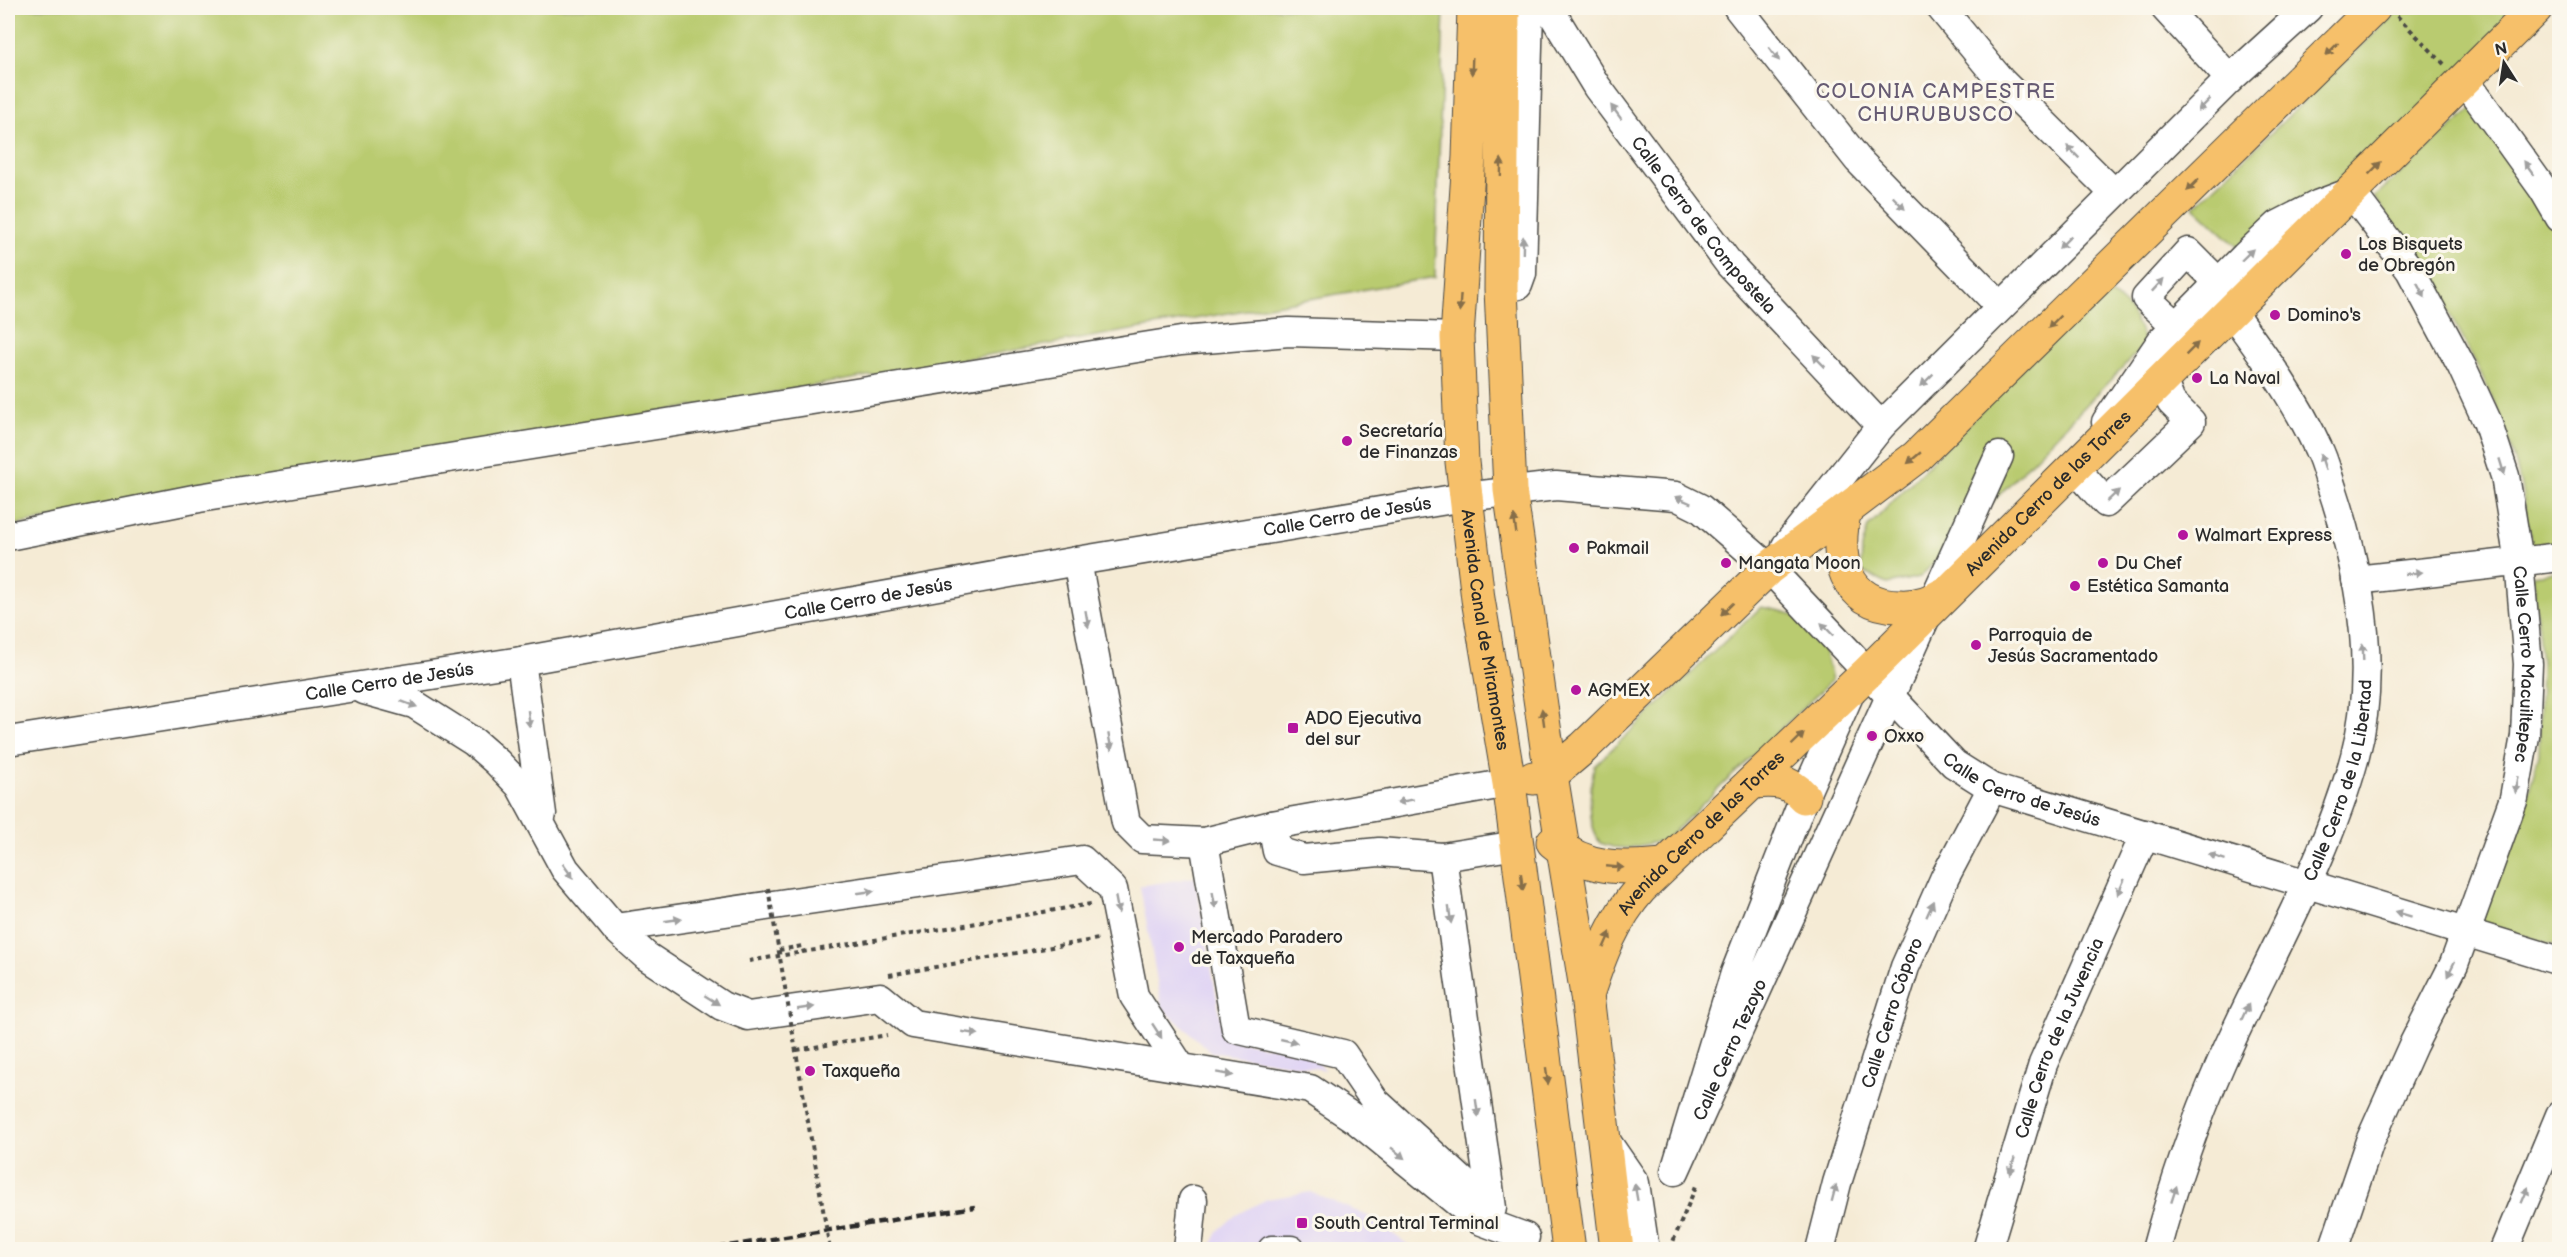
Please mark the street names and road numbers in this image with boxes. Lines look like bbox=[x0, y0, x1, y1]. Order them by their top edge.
street label: Calle Cerro de Compostela bbox=[1627, 132, 1780, 318]
street label: Avenida Cerro de las Torres bbox=[1961, 406, 2136, 580]
street label: Calle Cerro de Jesús bbox=[1262, 493, 1433, 541]
street label: Avenida Canal de Miramontes bbox=[1457, 508, 1513, 752]
street label: Calle Cerro Macuiltepec bbox=[2508, 565, 2538, 764]
street label: Calle Cerro de Jesús bbox=[783, 574, 954, 624]
street label: Calle Cerro de Jesús bbox=[304, 659, 475, 705]
street label: Calle Cerro de la Libertad bbox=[2299, 679, 2376, 885]
street label: Avenida Cerro de las Torres bbox=[1614, 747, 1789, 919]
street label: Calle Cerro de Jesús bbox=[1938, 748, 2103, 831]
street label: Calle Cerro Cóporo bbox=[1857, 934, 1928, 1091]
street label: Calle Cerro de la Juvencia bbox=[2011, 935, 2109, 1141]
street label: Calle Cerro Tezoyo bbox=[1689, 976, 1772, 1124]

